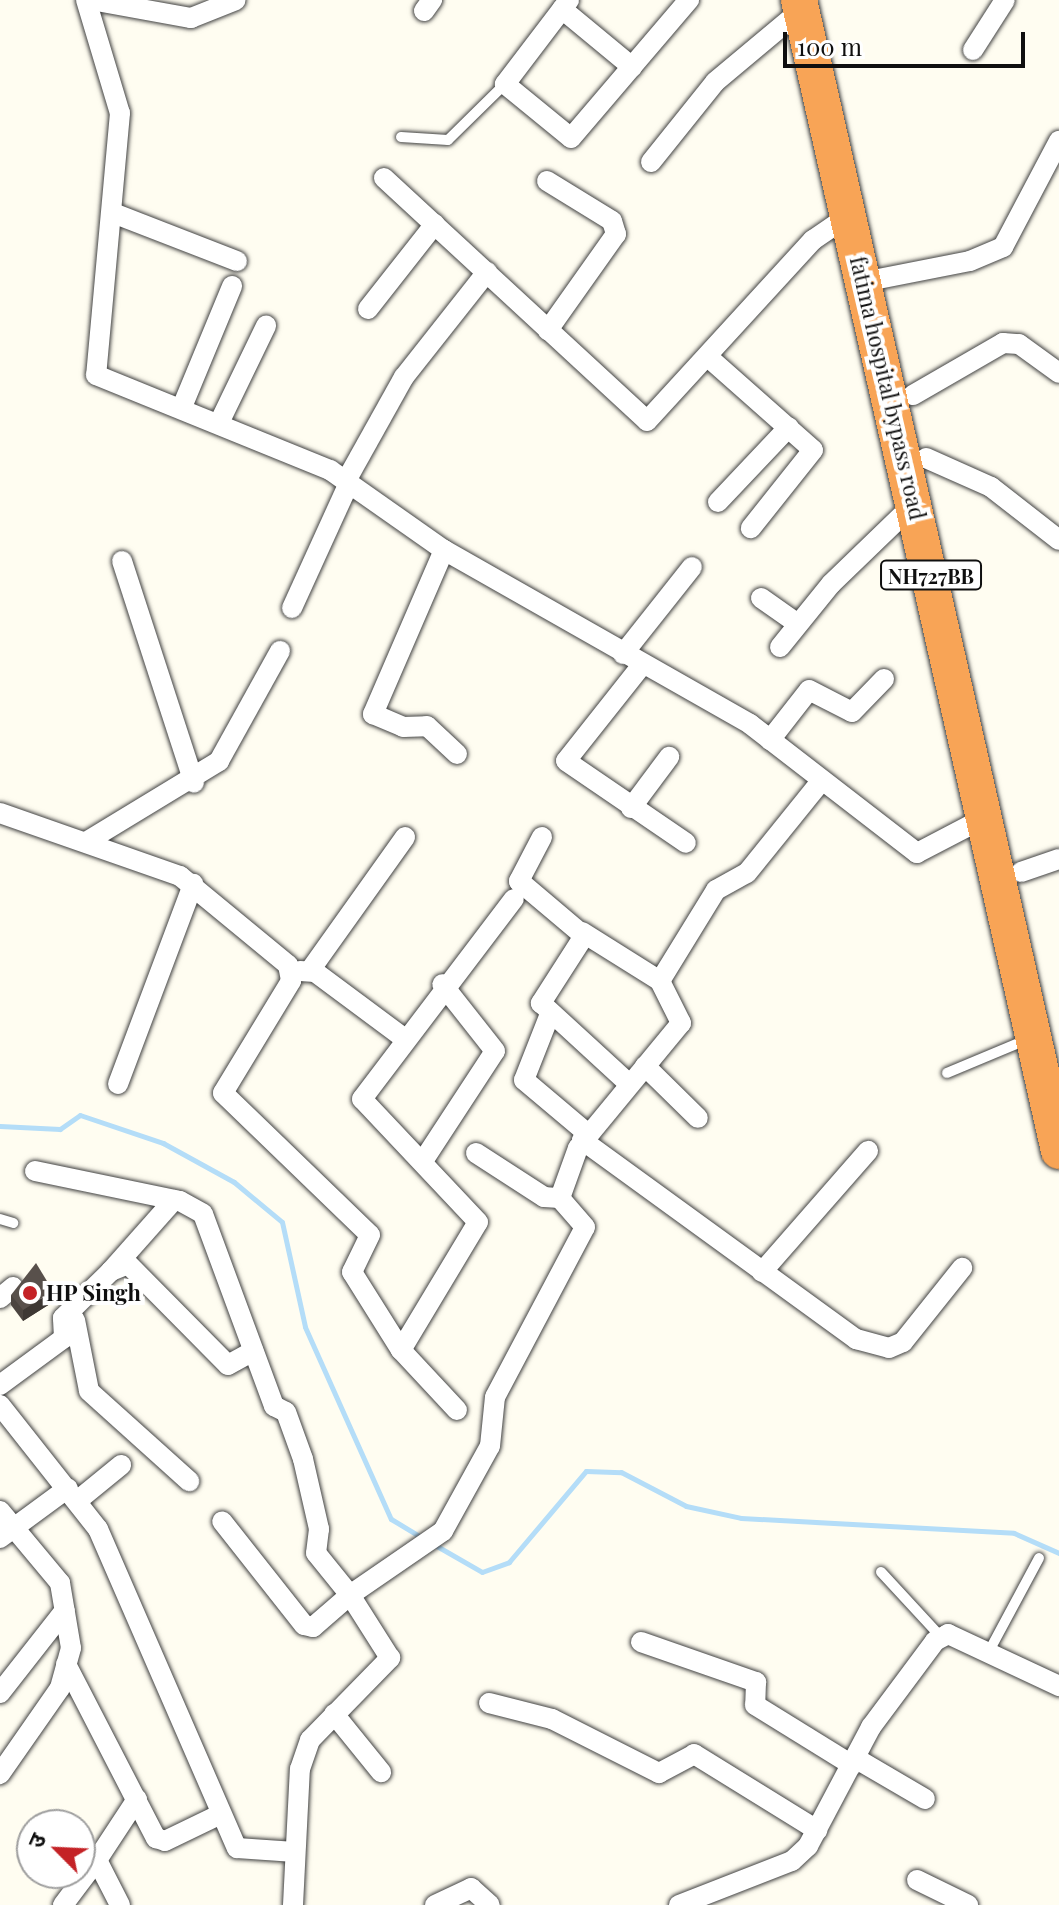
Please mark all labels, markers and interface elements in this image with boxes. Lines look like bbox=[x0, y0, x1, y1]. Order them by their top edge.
scale bar bbox=[787, 16, 1029, 66]
text: 100 m bbox=[797, 30, 862, 62]
street label: fatima hospital bypass road bbox=[845, 253, 931, 523]
road number: NH727BB bbox=[879, 559, 983, 591]
place label: HP Singh bbox=[46, 1280, 142, 1306]
marker: HP Singh bbox=[21, 1284, 39, 1302]
north arrow bbox=[16, 1809, 96, 1889]
text: उ bbox=[20, 1828, 52, 1852]

